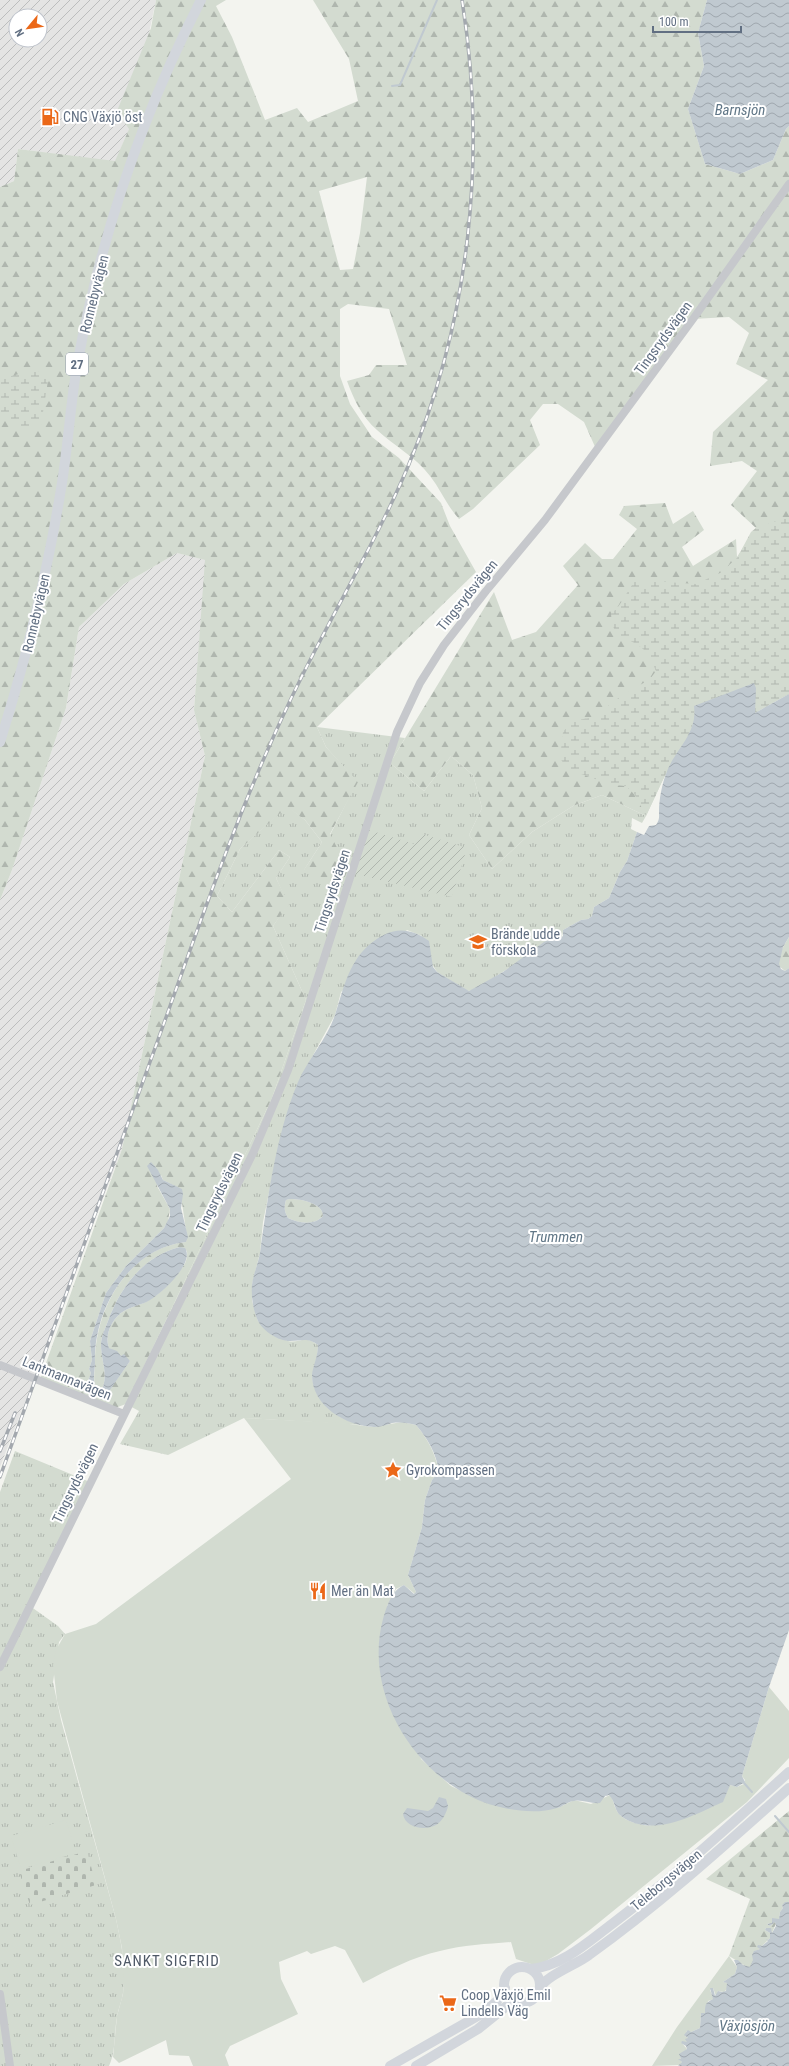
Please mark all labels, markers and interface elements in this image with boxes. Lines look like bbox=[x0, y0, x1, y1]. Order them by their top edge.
north arrow bbox=[8, 8, 48, 48]
scale bar bbox=[653, 8, 741, 34]
text: 100 m bbox=[659, 15, 689, 29]
text: N bbox=[12, 26, 27, 39]
water label: Barnsjön bbox=[715, 101, 765, 119]
fuel station icon: CNG Växjö öst bbox=[40, 107, 60, 127]
place label: CNG Växjö öst bbox=[63, 109, 142, 125]
street label: Ronnebyvägen bbox=[77, 253, 111, 335]
street label: Tingsrydsvägen bbox=[631, 298, 695, 378]
road number: 27 bbox=[66, 353, 88, 375]
street label: Tingsrydsvägen bbox=[433, 556, 501, 634]
street label: Ronnebyvägen bbox=[19, 572, 53, 654]
street label: Tingsrydsvägen bbox=[311, 847, 353, 935]
place label: Brände udde förskola bbox=[491, 926, 561, 958]
school or university icon: Brände udde förskola bbox=[468, 932, 488, 952]
street label: Tingsrydsvägen bbox=[193, 1149, 245, 1235]
water label: Trummen bbox=[529, 1228, 583, 1246]
street label: Lantmannavägen bbox=[20, 1353, 114, 1403]
street label: Tingsrydsvägen bbox=[49, 1440, 101, 1526]
place icon: Gyrokompassen bbox=[383, 1460, 403, 1480]
place label: Gyrokompassen bbox=[406, 1462, 495, 1478]
restaurant icon: Mer än Mat bbox=[308, 1581, 328, 1601]
place label: Mer än Mat bbox=[331, 1583, 394, 1599]
street label: Teleborgsvägen bbox=[627, 1846, 705, 1914]
district label: SANKT SIGFRID bbox=[114, 1952, 220, 1970]
place label: Coop Växjö Emil Lindells Väg bbox=[461, 1987, 551, 2019]
supermarket icon: Coop Växjö Emil Lindells Väg bbox=[438, 1993, 458, 2013]
water label: Växjösjön bbox=[719, 2017, 775, 2035]

